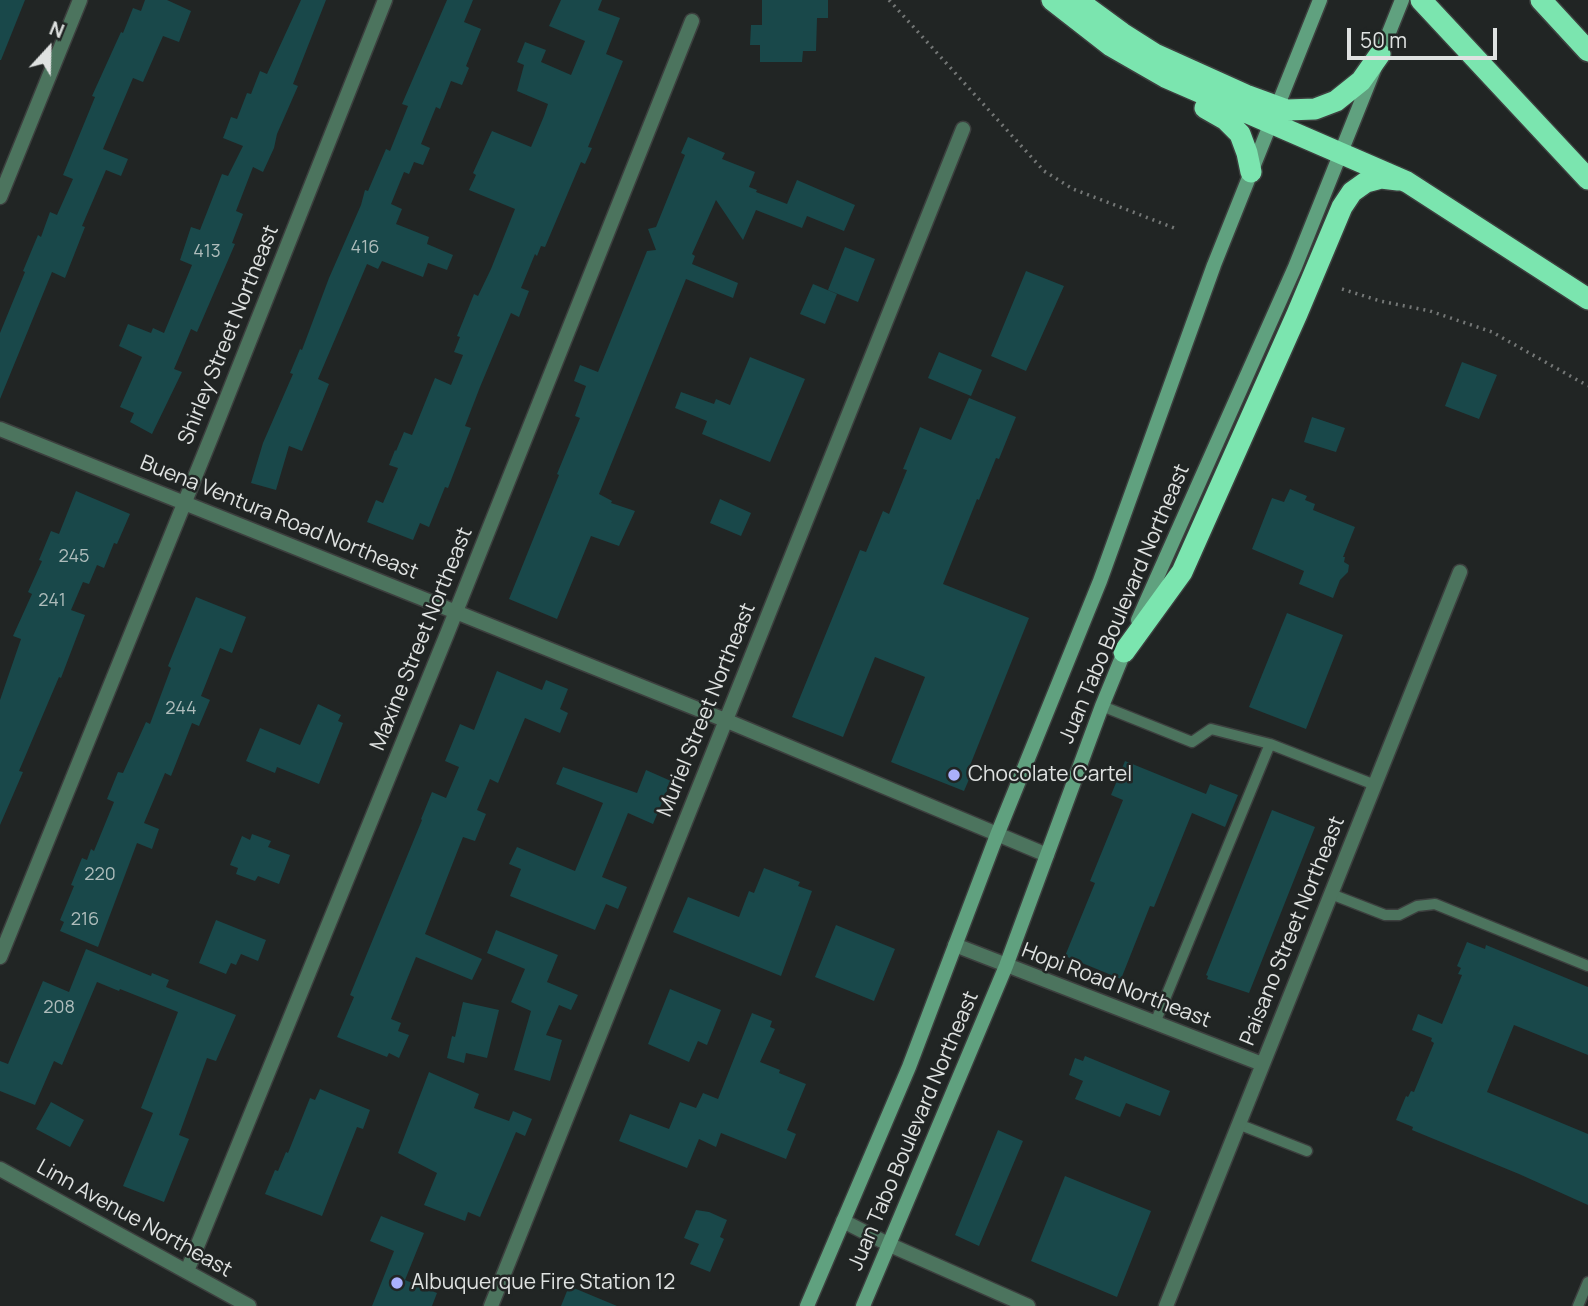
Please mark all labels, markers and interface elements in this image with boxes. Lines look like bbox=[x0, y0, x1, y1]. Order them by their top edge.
north arrow bbox=[14, 14, 84, 84]
scale bar bbox=[1350, 14, 1500, 58]
text: N bbox=[46, 15, 68, 44]
text: 50 m bbox=[1360, 26, 1407, 54]
street label: Shirley Street Northeast bbox=[173, 222, 285, 448]
house number: 416 bbox=[351, 237, 379, 259]
house number: 413 bbox=[193, 241, 221, 263]
street label: Buena Ventura Road Northeast bbox=[136, 451, 422, 585]
street label: Juan Tabo Boulevard Northeast bbox=[1055, 461, 1195, 747]
street label: Maxine Street Northeast bbox=[366, 524, 478, 754]
house number: 245 bbox=[59, 546, 89, 568]
house number: 241 bbox=[38, 590, 66, 612]
street label: Muriel Street Northeast bbox=[653, 599, 761, 821]
house number: 244 bbox=[165, 698, 197, 720]
place label: Chocolate Cartel bbox=[968, 762, 1132, 788]
marker: Chocolate Cartel bbox=[946, 767, 962, 783]
street label: Paisano Street Northeast bbox=[1235, 813, 1351, 1049]
house number: 220 bbox=[84, 864, 116, 886]
house number: 216 bbox=[71, 909, 99, 931]
street label: Hopi Road Northeast bbox=[1018, 938, 1214, 1034]
street label: Juan Tabo Boulevard Northeast bbox=[844, 988, 984, 1274]
house number: 208 bbox=[43, 997, 75, 1019]
street label: Linn Avenue Northeast bbox=[32, 1155, 236, 1283]
place label: Albuquerque Fire Station 12 bbox=[411, 1270, 675, 1296]
marker: Albuquerque Fire Station 12 bbox=[389, 1275, 405, 1291]

